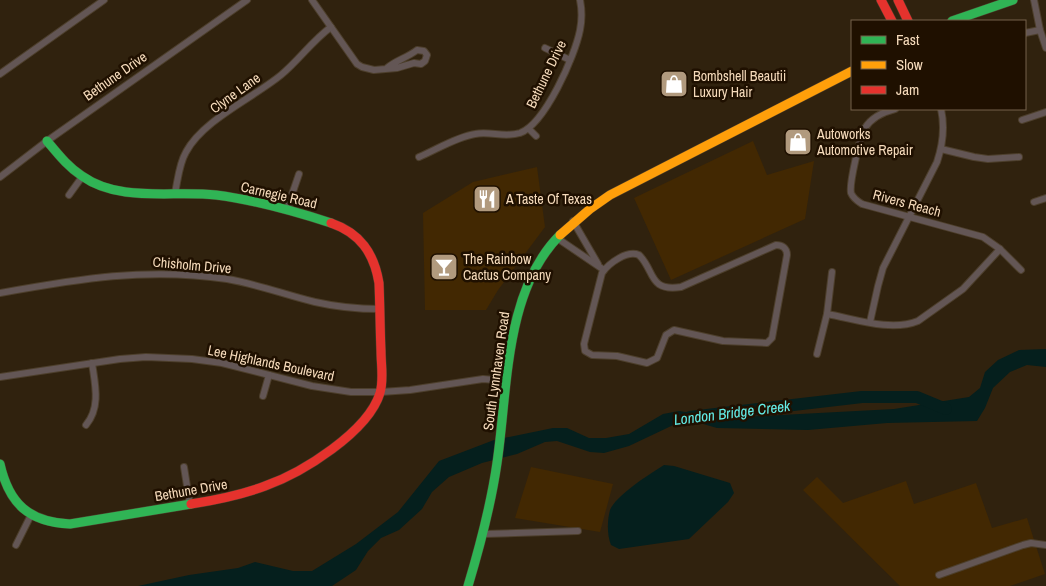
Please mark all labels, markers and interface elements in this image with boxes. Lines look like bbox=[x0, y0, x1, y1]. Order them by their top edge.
legend bbox=[851, 20, 1026, 110]
text: Fast bbox=[896, 29, 920, 50]
street label: Bethune Drive bbox=[522, 37, 570, 111]
street label: Bethune Drive bbox=[80, 48, 150, 104]
text: Slow bbox=[896, 54, 923, 75]
place label: Bombshell Beautii Luxury Hair bbox=[693, 67, 786, 101]
street label: Clyne Lane bbox=[206, 69, 264, 117]
shop icon: Bombshell Beautii Luxury Hair bbox=[659, 69, 689, 99]
text: Jam bbox=[896, 79, 919, 100]
place label: Autoworks Automotive Repair bbox=[816, 125, 913, 159]
shop icon: Autoworks Automotive Repair bbox=[783, 127, 813, 157]
street label: Carnegie Road bbox=[239, 177, 319, 213]
restaurant icon: A Taste Of Texas bbox=[472, 184, 502, 214]
street label: Rivers Reach bbox=[871, 185, 943, 221]
place label: A Taste Of Texas bbox=[505, 190, 592, 208]
place label: The Rainbow Cactus Company bbox=[463, 250, 551, 284]
bar icon: The Rainbow Cactus Company bbox=[429, 252, 459, 282]
street label: Chisholm Drive bbox=[152, 253, 232, 277]
street label: South Lynnhaven Road bbox=[479, 311, 513, 431]
street label: Lee Highlands Boulevard bbox=[206, 341, 336, 385]
water label: London Bridge Creek bbox=[673, 395, 792, 430]
street label: Bethune Drive bbox=[153, 475, 229, 505]

